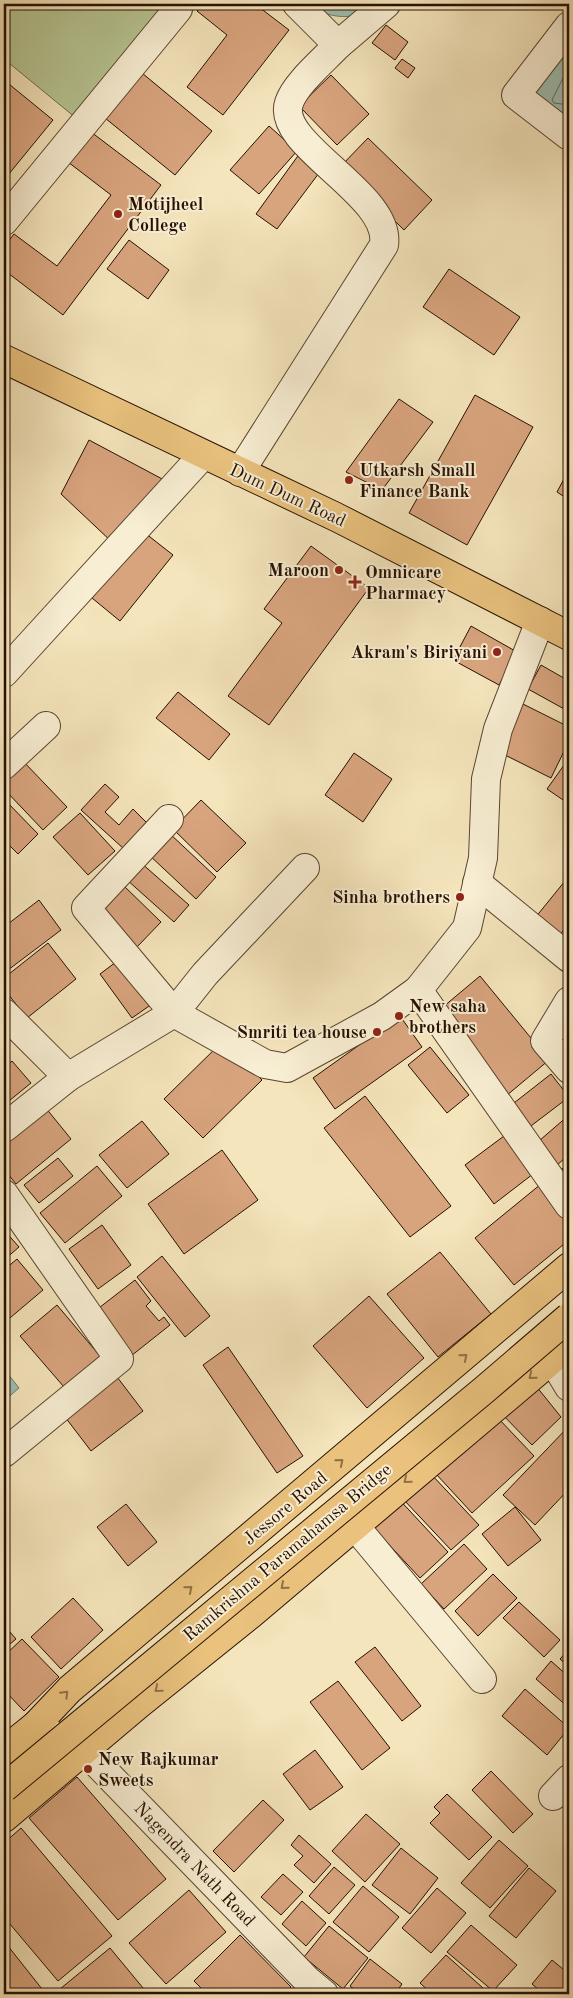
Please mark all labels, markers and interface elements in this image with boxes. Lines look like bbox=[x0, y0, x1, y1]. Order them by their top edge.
place label: Motijheel College bbox=[128, 196, 204, 235]
marker: Motijheel College bbox=[112, 208, 124, 220]
street label: Dum Dum Road bbox=[227, 461, 349, 531]
place label: Utkarsh Small Finance Bank bbox=[359, 462, 476, 501]
marker: Utkarsh Small Finance Bank bbox=[343, 474, 355, 486]
place label: Maroon bbox=[268, 562, 329, 580]
marker: Maroon bbox=[333, 564, 345, 576]
place label: Omnicare Pharmacy bbox=[365, 564, 446, 603]
marker: Omnicare Pharmacy bbox=[349, 576, 361, 588]
place label: Akram's Biriyani bbox=[350, 644, 487, 662]
marker: Akram's Biriyani bbox=[491, 646, 503, 658]
place label: Sinha brothers bbox=[332, 889, 450, 907]
marker: Sinha brothers bbox=[454, 891, 466, 903]
place label: New saha brothers bbox=[409, 998, 486, 1037]
marker: New saha brothers bbox=[393, 1010, 405, 1022]
place label: Smriti tea house bbox=[237, 1024, 367, 1042]
marker: Smriti tea house bbox=[371, 1026, 383, 1038]
one-way arrow bbox=[459, 1354, 468, 1363]
one-way arrow bbox=[528, 1370, 537, 1379]
one-way arrow bbox=[334, 1459, 343, 1467]
street label: Ramkrishna Paramahamsa Bridge bbox=[180, 1461, 395, 1645]
street label: Jessore Road bbox=[240, 1469, 331, 1549]
one-way arrow bbox=[404, 1474, 413, 1483]
one-way arrow bbox=[280, 1580, 289, 1589]
one-way arrow bbox=[183, 1586, 192, 1595]
one-way arrow bbox=[155, 1683, 164, 1691]
one-way arrow bbox=[59, 1691, 68, 1700]
place label: New Rajkumar Sweets bbox=[98, 1751, 219, 1790]
marker: New Rajkumar Sweets bbox=[82, 1763, 94, 1775]
street label: Nagendra Nath Road bbox=[130, 1799, 258, 1930]

